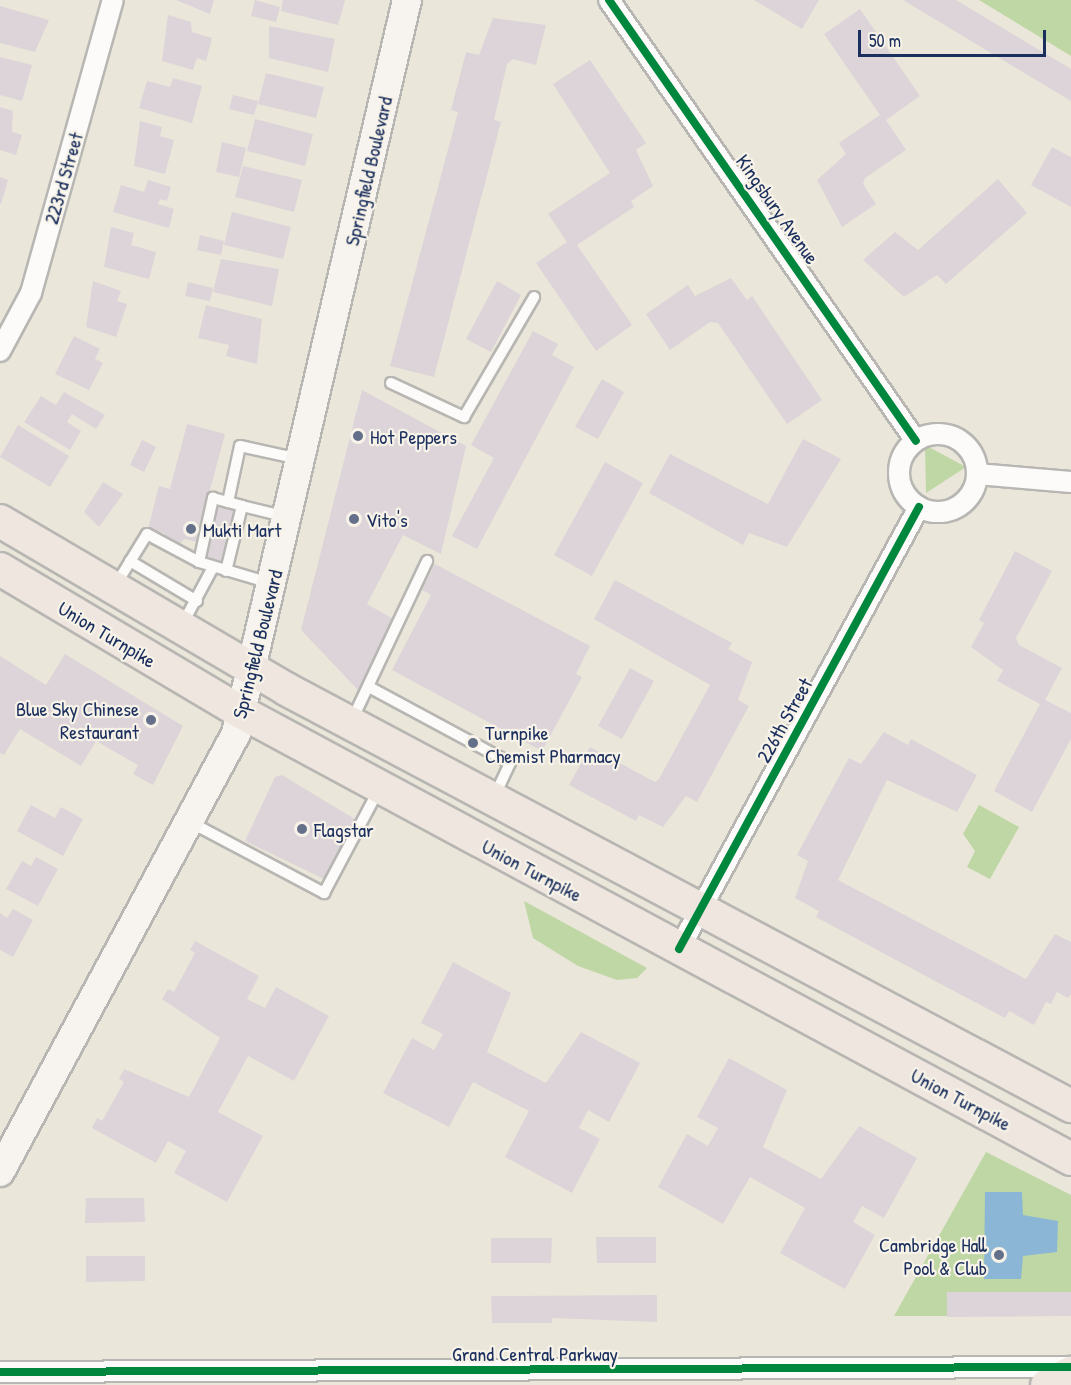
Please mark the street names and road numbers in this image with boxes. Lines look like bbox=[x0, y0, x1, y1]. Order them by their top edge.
street label: Springfield Boulevard bbox=[339, 94, 397, 248]
street label: 223rd Street bbox=[38, 129, 88, 227]
street label: Kingsbury Avenue bbox=[731, 150, 825, 268]
street label: Springfield Boulevard bbox=[227, 567, 287, 721]
street label: Union Turnpike bbox=[54, 595, 160, 673]
street label: 226th Street bbox=[751, 673, 817, 767]
street label: Union Turnpike bbox=[478, 834, 586, 906]
street label: Union Turnpike bbox=[907, 1063, 1015, 1135]
street label: Grand Central Parkway bbox=[452, 1341, 618, 1365]

